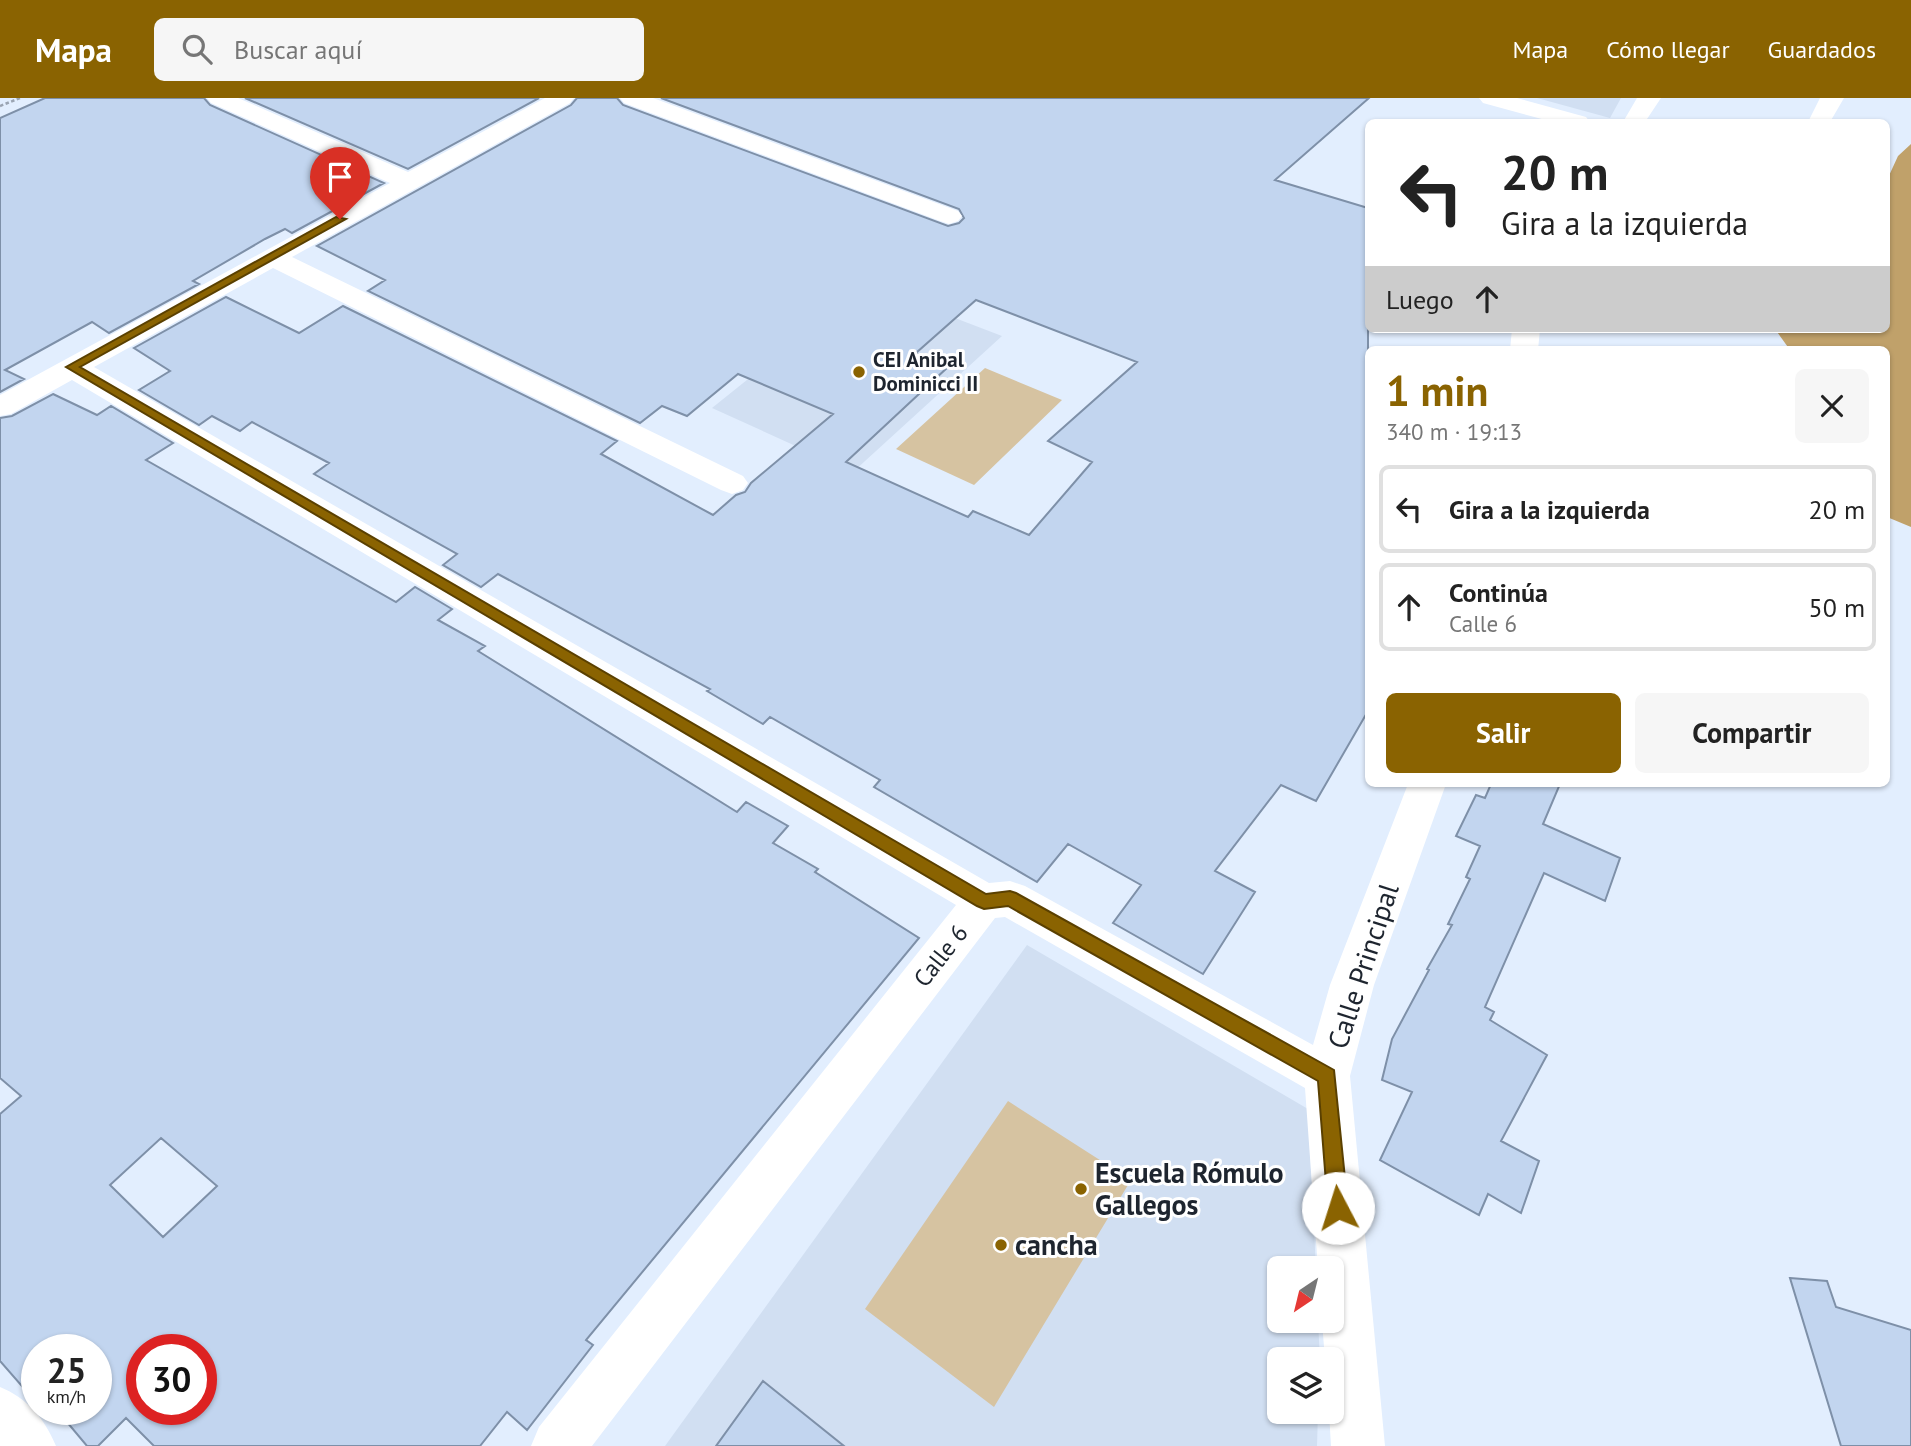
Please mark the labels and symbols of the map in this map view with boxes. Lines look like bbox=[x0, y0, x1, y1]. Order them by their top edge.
pin bbox=[310, 147, 370, 219]
place label: CEI Anibal Dominicci II bbox=[873, 346, 978, 397]
marker: CEI Anibal Dominicci II bbox=[851, 364, 867, 380]
street label: Calle Principal bbox=[1318, 878, 1407, 1053]
street label: Calle 6 bbox=[907, 918, 975, 993]
place label: Escuela Rómulo Gallegos bbox=[1095, 1154, 1283, 1223]
position arrow bbox=[1301, 1171, 1375, 1245]
marker: Escuela Rómulo Gallegos bbox=[1073, 1181, 1089, 1197]
place label: cancha bbox=[1015, 1226, 1098, 1263]
marker: cancha bbox=[993, 1237, 1009, 1253]
north arrow bbox=[1267, 1256, 1344, 1334]
speed limit sign: 30 bbox=[126, 1334, 217, 1425]

